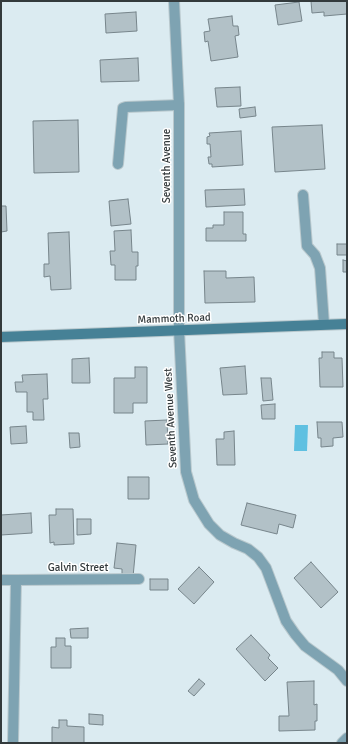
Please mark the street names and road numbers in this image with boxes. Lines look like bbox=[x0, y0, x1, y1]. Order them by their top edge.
street label: Seventh Avenue bbox=[160, 129, 174, 203]
street label: Mammoth Road bbox=[137, 311, 211, 327]
street label: Seventh Avenue West bbox=[162, 368, 180, 468]
street label: Galvin Street bbox=[48, 561, 108, 575]

